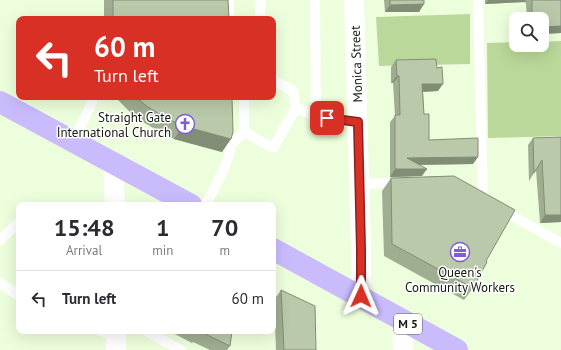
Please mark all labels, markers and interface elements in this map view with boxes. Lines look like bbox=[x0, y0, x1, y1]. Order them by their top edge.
map controls bbox=[509, 12, 549, 52]
button: search bbox=[509, 12, 549, 52]
street label: Monica Street bbox=[347, 25, 366, 103]
text: 60 m bbox=[94, 28, 155, 65]
icon: left bbox=[28, 32, 80, 84]
text: Turn left bbox=[94, 64, 159, 87]
pin bbox=[310, 101, 344, 135]
icon: arrive bbox=[316, 107, 338, 129]
place label: Straight Gate International Church bbox=[57, 109, 171, 141]
church icon: Straight Gate International Church bbox=[174, 113, 196, 135]
text: 15:48 bbox=[54, 212, 115, 243]
text: 1 bbox=[156, 212, 170, 243]
text: 70 bbox=[211, 212, 238, 243]
office icon: Queen's Community Workers bbox=[449, 241, 471, 263]
text: Arrival bbox=[66, 242, 102, 259]
text: min bbox=[152, 242, 173, 259]
text: m bbox=[219, 242, 230, 259]
place label: Queen's Community Workers bbox=[405, 264, 515, 296]
position arrow bbox=[340, 275, 382, 317]
icon: left bbox=[28, 288, 50, 310]
text: Turn left bbox=[62, 289, 116, 308]
text: 60 m bbox=[231, 289, 264, 308]
road number: M 5 bbox=[394, 314, 422, 334]

